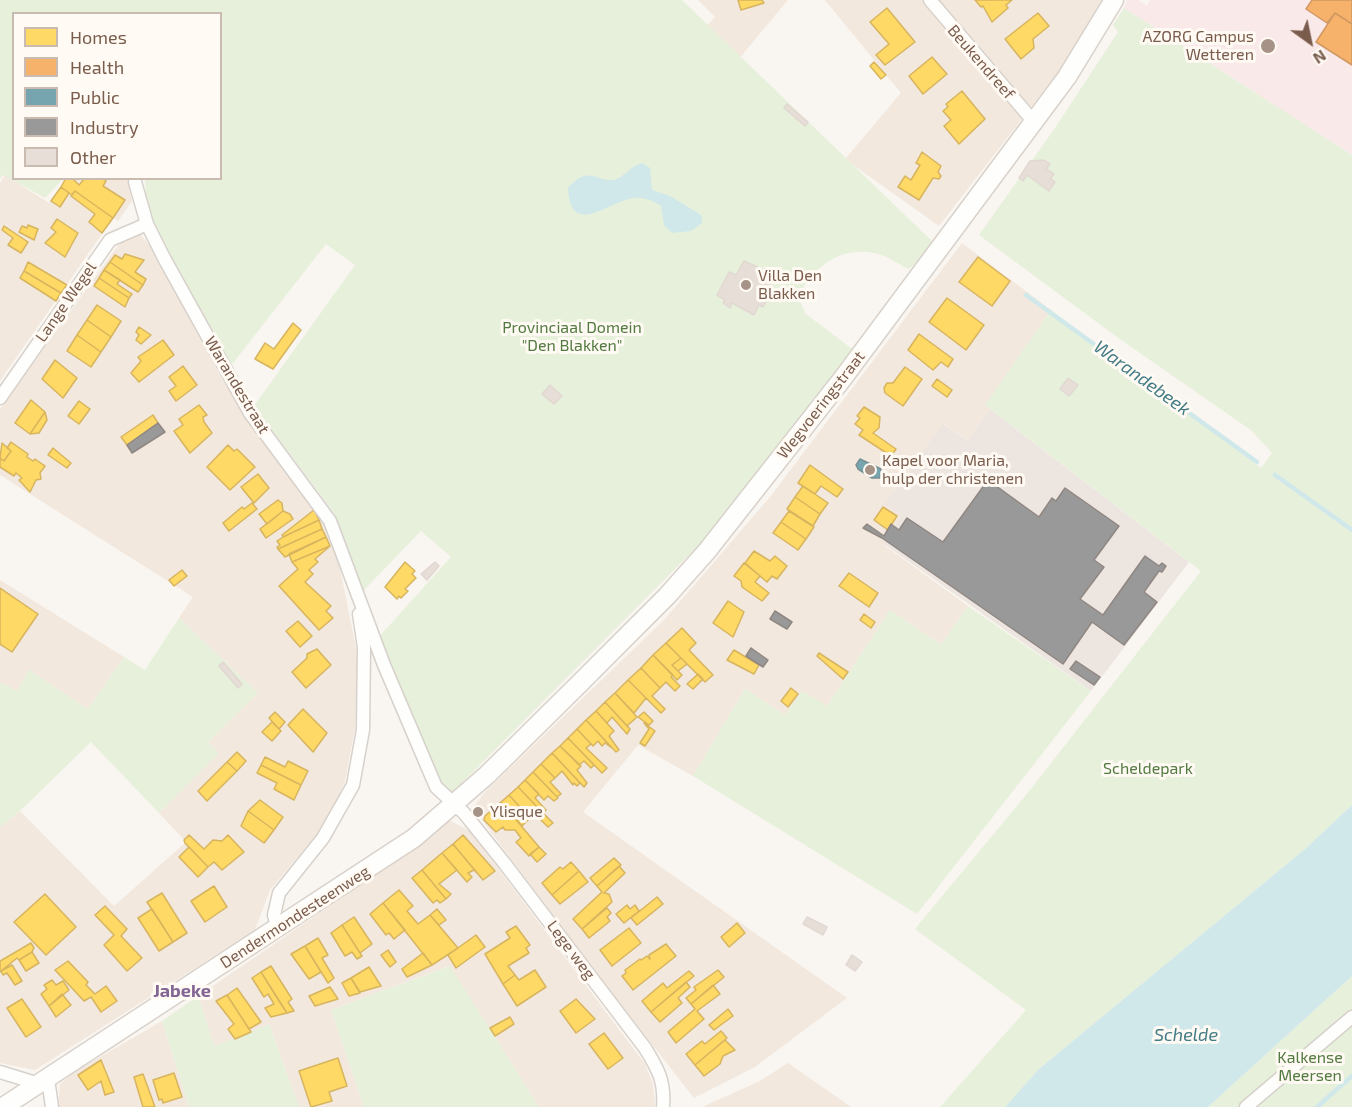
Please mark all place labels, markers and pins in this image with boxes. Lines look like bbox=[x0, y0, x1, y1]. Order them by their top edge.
place label: AZORG Campus Wetteren bbox=[1142, 27, 1254, 65]
marker: AZORG Campus Wetteren bbox=[1259, 37, 1277, 55]
place label: Villa Den Blakken bbox=[758, 266, 822, 304]
marker: Villa Den Blakken bbox=[739, 278, 753, 292]
place label: Kapel voor Maria, hulp der christenen bbox=[882, 451, 1023, 489]
marker: Kapel voor Maria, hulp der christenen bbox=[863, 463, 877, 477]
place label: Ylisque bbox=[490, 802, 543, 822]
marker: Ylisque bbox=[471, 805, 485, 819]

